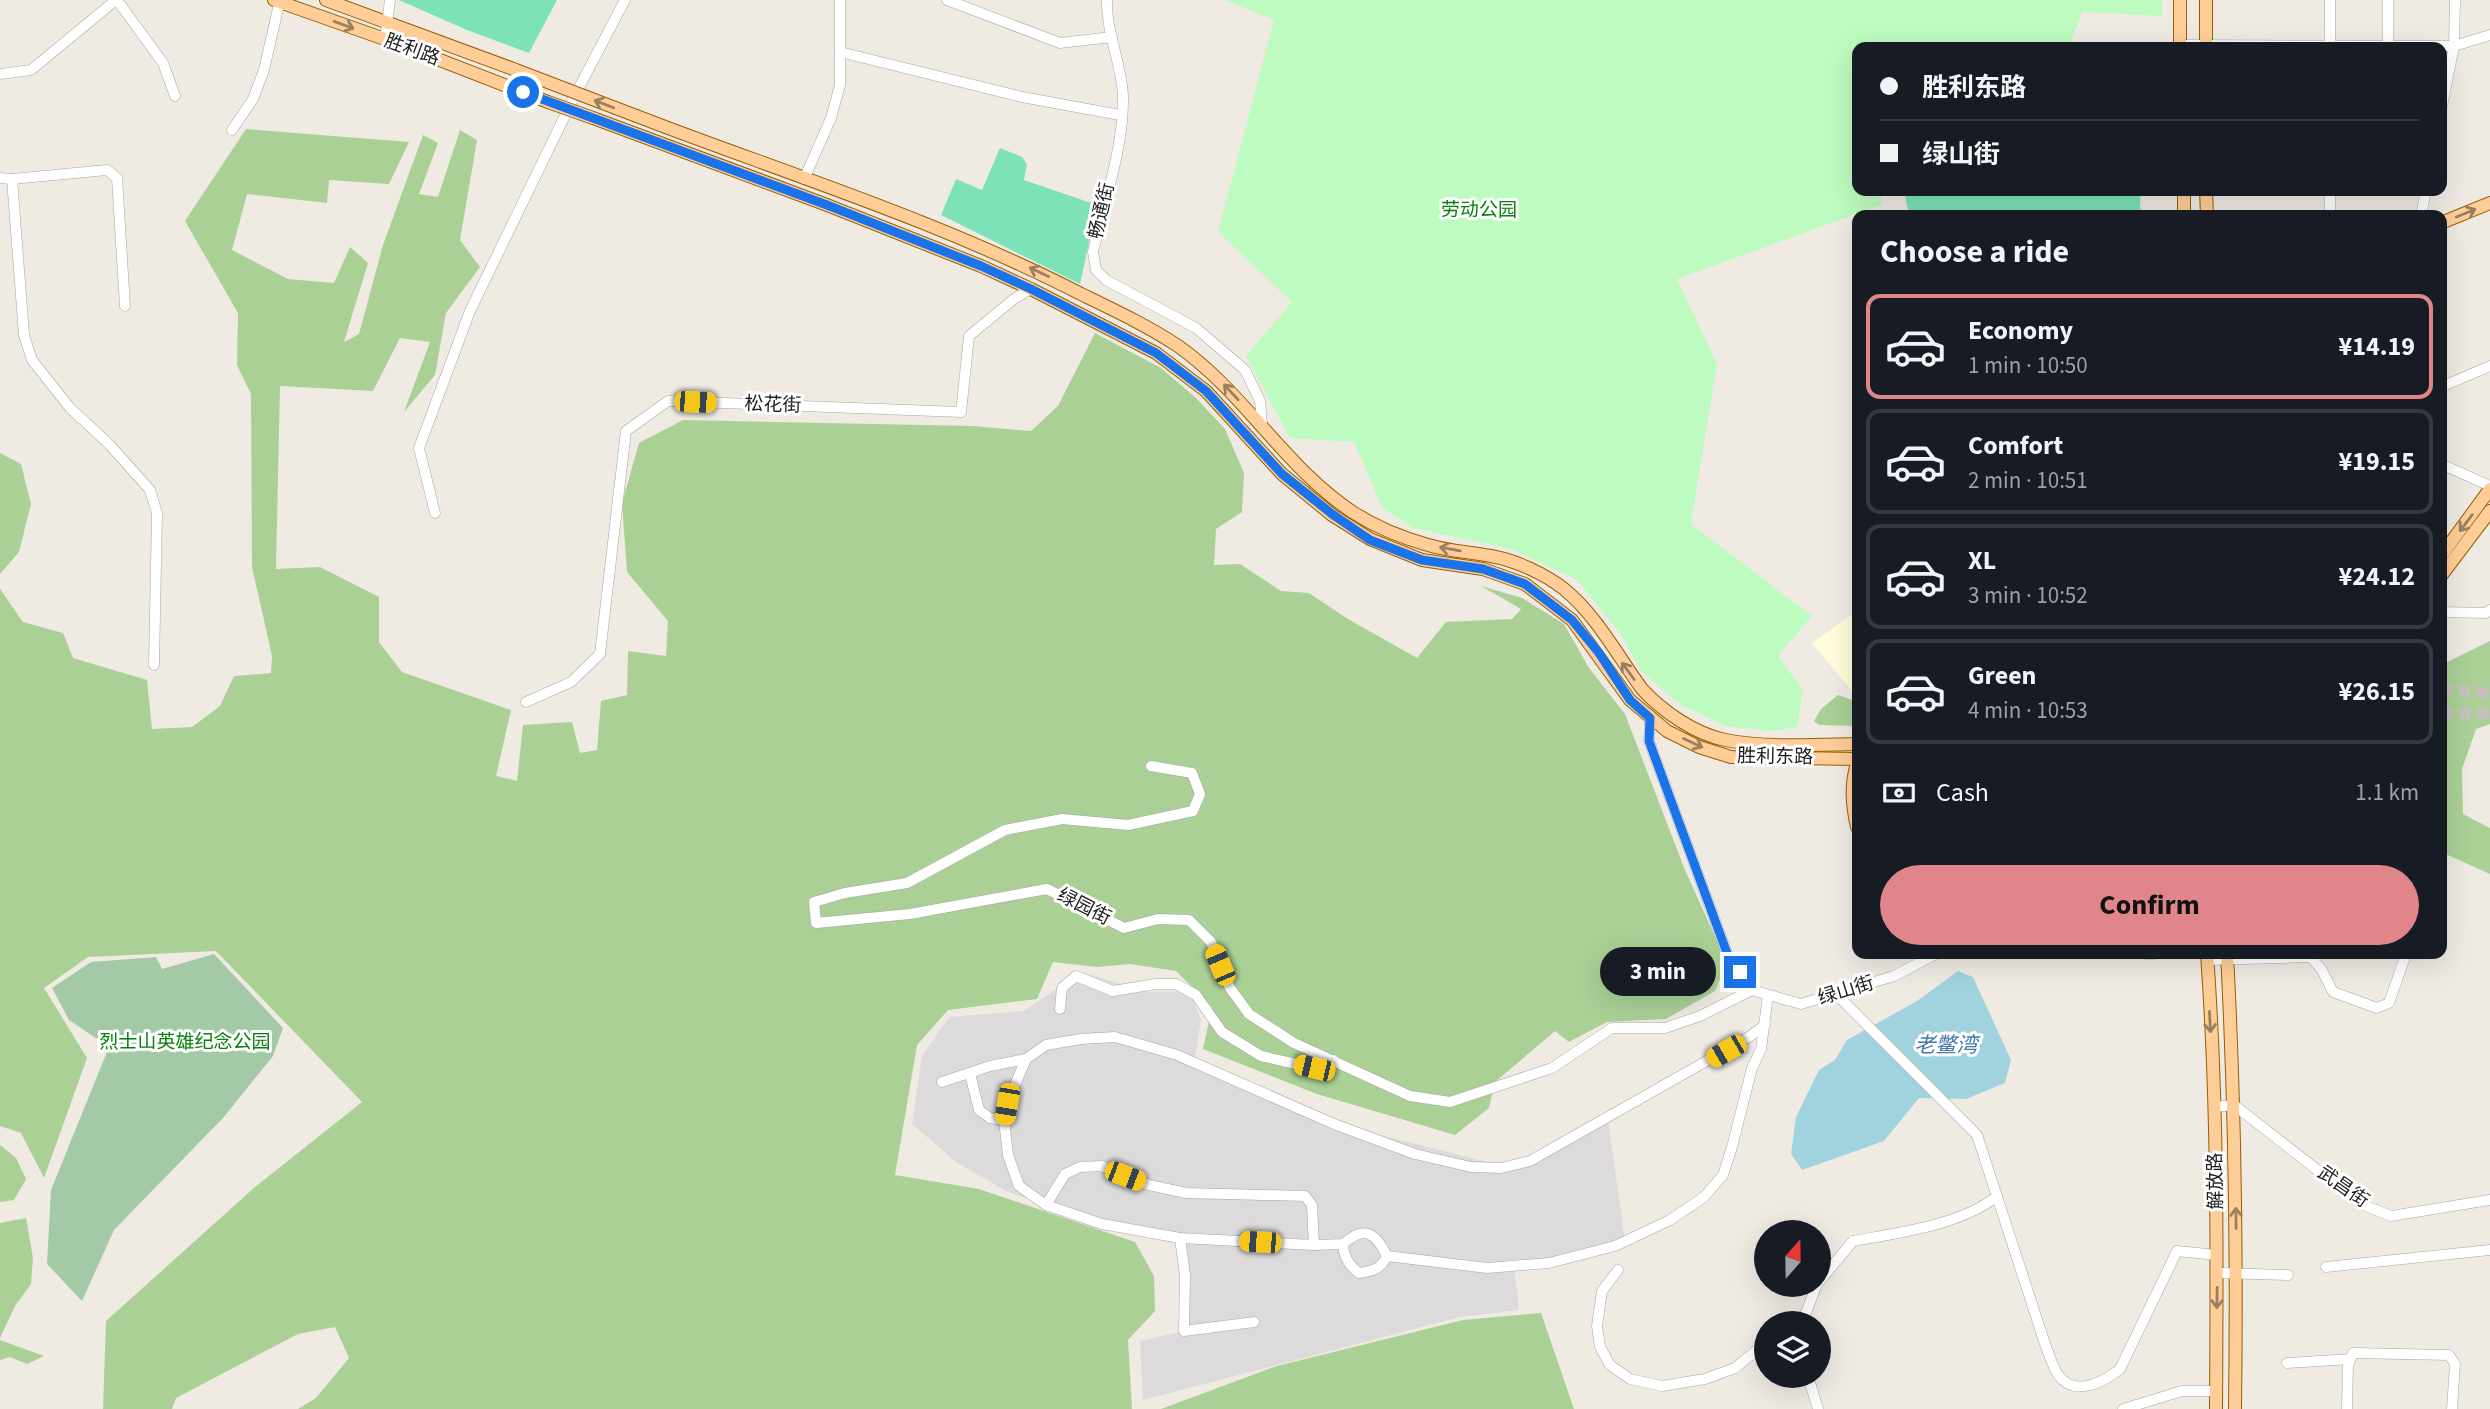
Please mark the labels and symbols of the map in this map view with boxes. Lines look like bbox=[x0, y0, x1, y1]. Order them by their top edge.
one-way arrow bbox=[332, 20, 354, 32]
street label: 胜利路 bbox=[381, 28, 443, 72]
route start bbox=[507, 76, 539, 108]
one-way arrow bbox=[594, 97, 616, 109]
street label: 畅通街 bbox=[1082, 180, 1122, 242]
park label: 劳动公园 bbox=[1441, 197, 1517, 224]
one-way arrow bbox=[2454, 205, 2476, 218]
one-way arrow bbox=[1029, 265, 1050, 279]
one-way arrow bbox=[1222, 384, 1239, 401]
car bbox=[674, 391, 717, 413]
street label: 松花街 bbox=[744, 391, 802, 419]
one-way arrow bbox=[2459, 513, 2474, 532]
one-way arrow bbox=[1439, 542, 1462, 556]
one-way arrow bbox=[1621, 662, 1636, 681]
one-way arrow bbox=[1682, 737, 1703, 750]
street label: 胜利东路 bbox=[1737, 743, 1813, 771]
street label: 绿园街 bbox=[1052, 882, 1116, 932]
car bbox=[1203, 942, 1238, 988]
callout: 3 min bbox=[1600, 948, 1716, 996]
route end bbox=[1724, 956, 1756, 988]
street label: 绿山街 bbox=[1815, 970, 1877, 1012]
one-way arrow bbox=[2204, 1010, 2217, 1033]
park label: 烈士山英雄纪念公园 bbox=[99, 1029, 271, 1056]
water label: 老鳖湾 bbox=[1915, 1030, 1980, 1060]
car bbox=[1703, 1031, 1750, 1071]
car bbox=[1292, 1053, 1337, 1083]
car bbox=[994, 1081, 1021, 1127]
street label: 解放路 bbox=[2202, 1152, 2230, 1210]
car bbox=[1102, 1159, 1149, 1193]
street label: 武昌街 bbox=[2312, 1160, 2374, 1214]
one-way arrow bbox=[2229, 1207, 2243, 1230]
north arrow bbox=[1754, 1220, 1830, 1297]
car bbox=[1239, 1230, 1282, 1254]
one-way arrow bbox=[2211, 1287, 2224, 1310]

